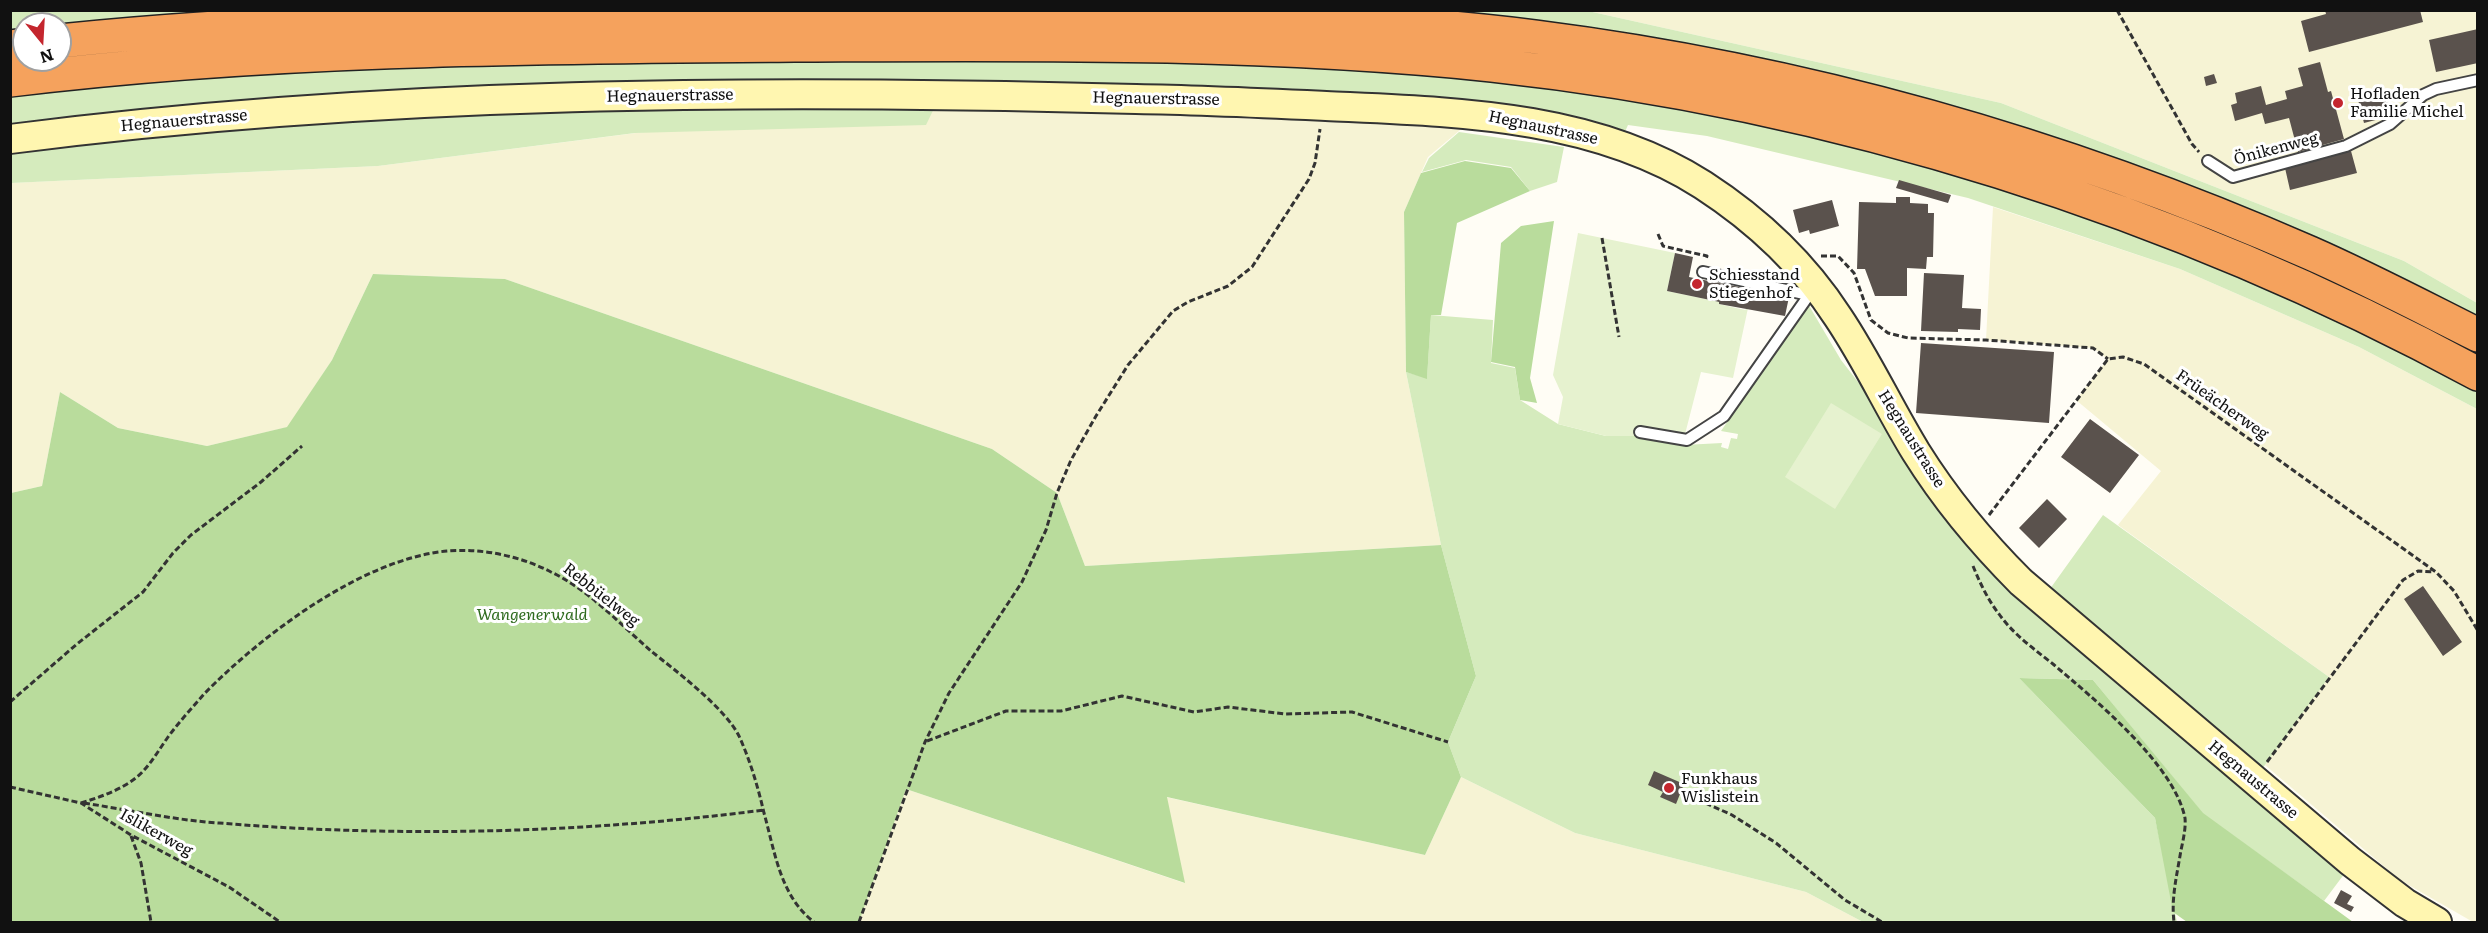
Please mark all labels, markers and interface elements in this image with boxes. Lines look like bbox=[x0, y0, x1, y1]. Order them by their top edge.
north arrow bbox=[12, 12, 72, 72]
text: N bbox=[37, 44, 57, 71]
place label: Hofladen Familie Michel bbox=[2350, 84, 2464, 122]
street label: Hegnauerstrasse bbox=[606, 85, 734, 107]
street label: Hegnauerstrasse bbox=[1092, 88, 1220, 110]
marker: Hofladen Familie Michel bbox=[2331, 96, 2345, 110]
street label: Hegnauerstrasse bbox=[120, 106, 248, 136]
street label: Hegnaustrasse bbox=[1486, 107, 1600, 149]
street label: Önikenweg bbox=[2232, 129, 2320, 169]
place label: Schiesstand Stiegenhof bbox=[1709, 265, 1800, 303]
marker: Schiesstand Stiegenhof bbox=[1690, 277, 1704, 291]
street label: Früeächerweg bbox=[2172, 366, 2272, 444]
street label: Hegnaustrasse bbox=[1873, 387, 1949, 491]
street label: Rebbüelweg bbox=[559, 559, 643, 631]
park label: Wangenerwald bbox=[476, 605, 588, 625]
street label: Hegnaustrasse bbox=[2204, 737, 2302, 823]
place label: Funkhaus Wislistein bbox=[1681, 769, 1759, 807]
marker: Funkhaus Wislistein bbox=[1662, 781, 1676, 795]
street label: Islikerweg bbox=[116, 805, 196, 861]

